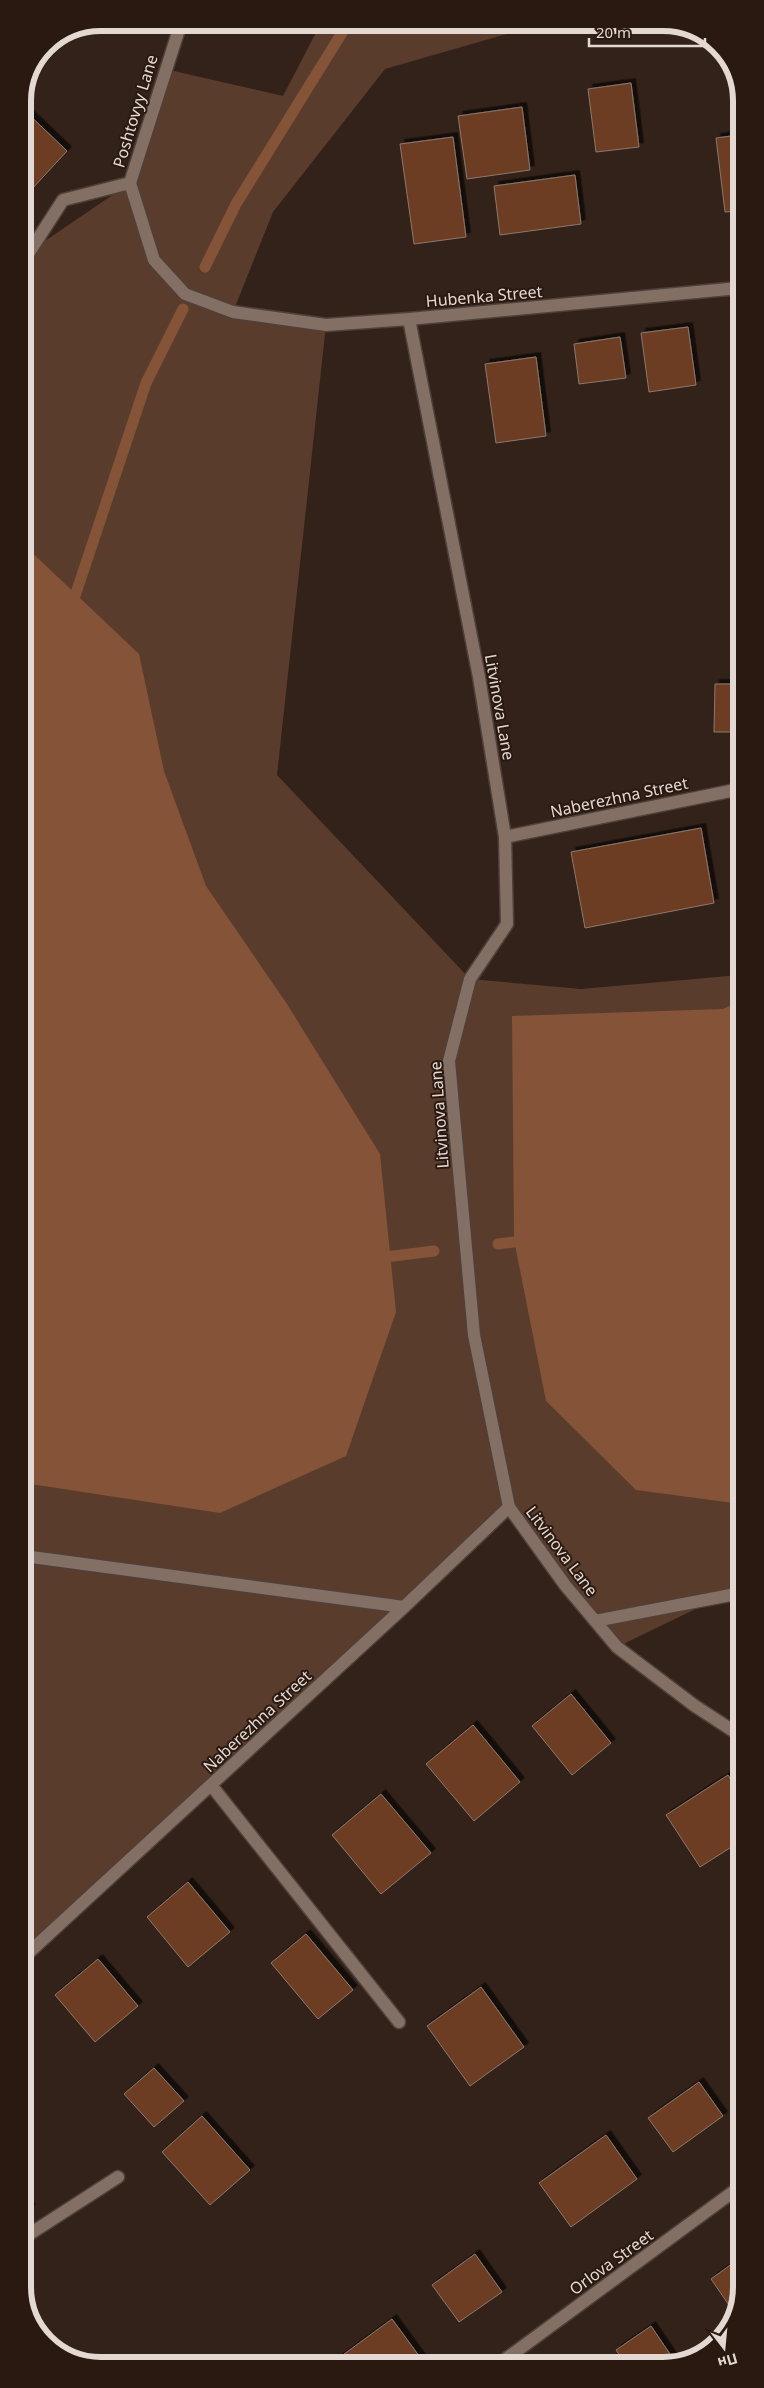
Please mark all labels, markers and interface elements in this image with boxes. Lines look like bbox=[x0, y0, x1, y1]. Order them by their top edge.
scale bar bbox=[589, 15, 705, 47]
text: 20 m bbox=[596, 22, 631, 42]
street label: Poshtovyy Lane bbox=[107, 52, 163, 170]
street label: Hubenka Street bbox=[425, 280, 543, 312]
street label: Litvinova Lane bbox=[480, 652, 520, 762]
street label: Naberezhna Street bbox=[548, 772, 690, 822]
street label: Litvinova Lane bbox=[424, 1061, 454, 1169]
street label: Litvinova Lane bbox=[521, 1502, 603, 1600]
street label: Naberezhna Street bbox=[198, 1665, 316, 1777]
street label: Orlova Street bbox=[565, 2224, 658, 2300]
north arrow bbox=[699, 2323, 749, 2373]
text: Пн bbox=[716, 2349, 740, 2373]

